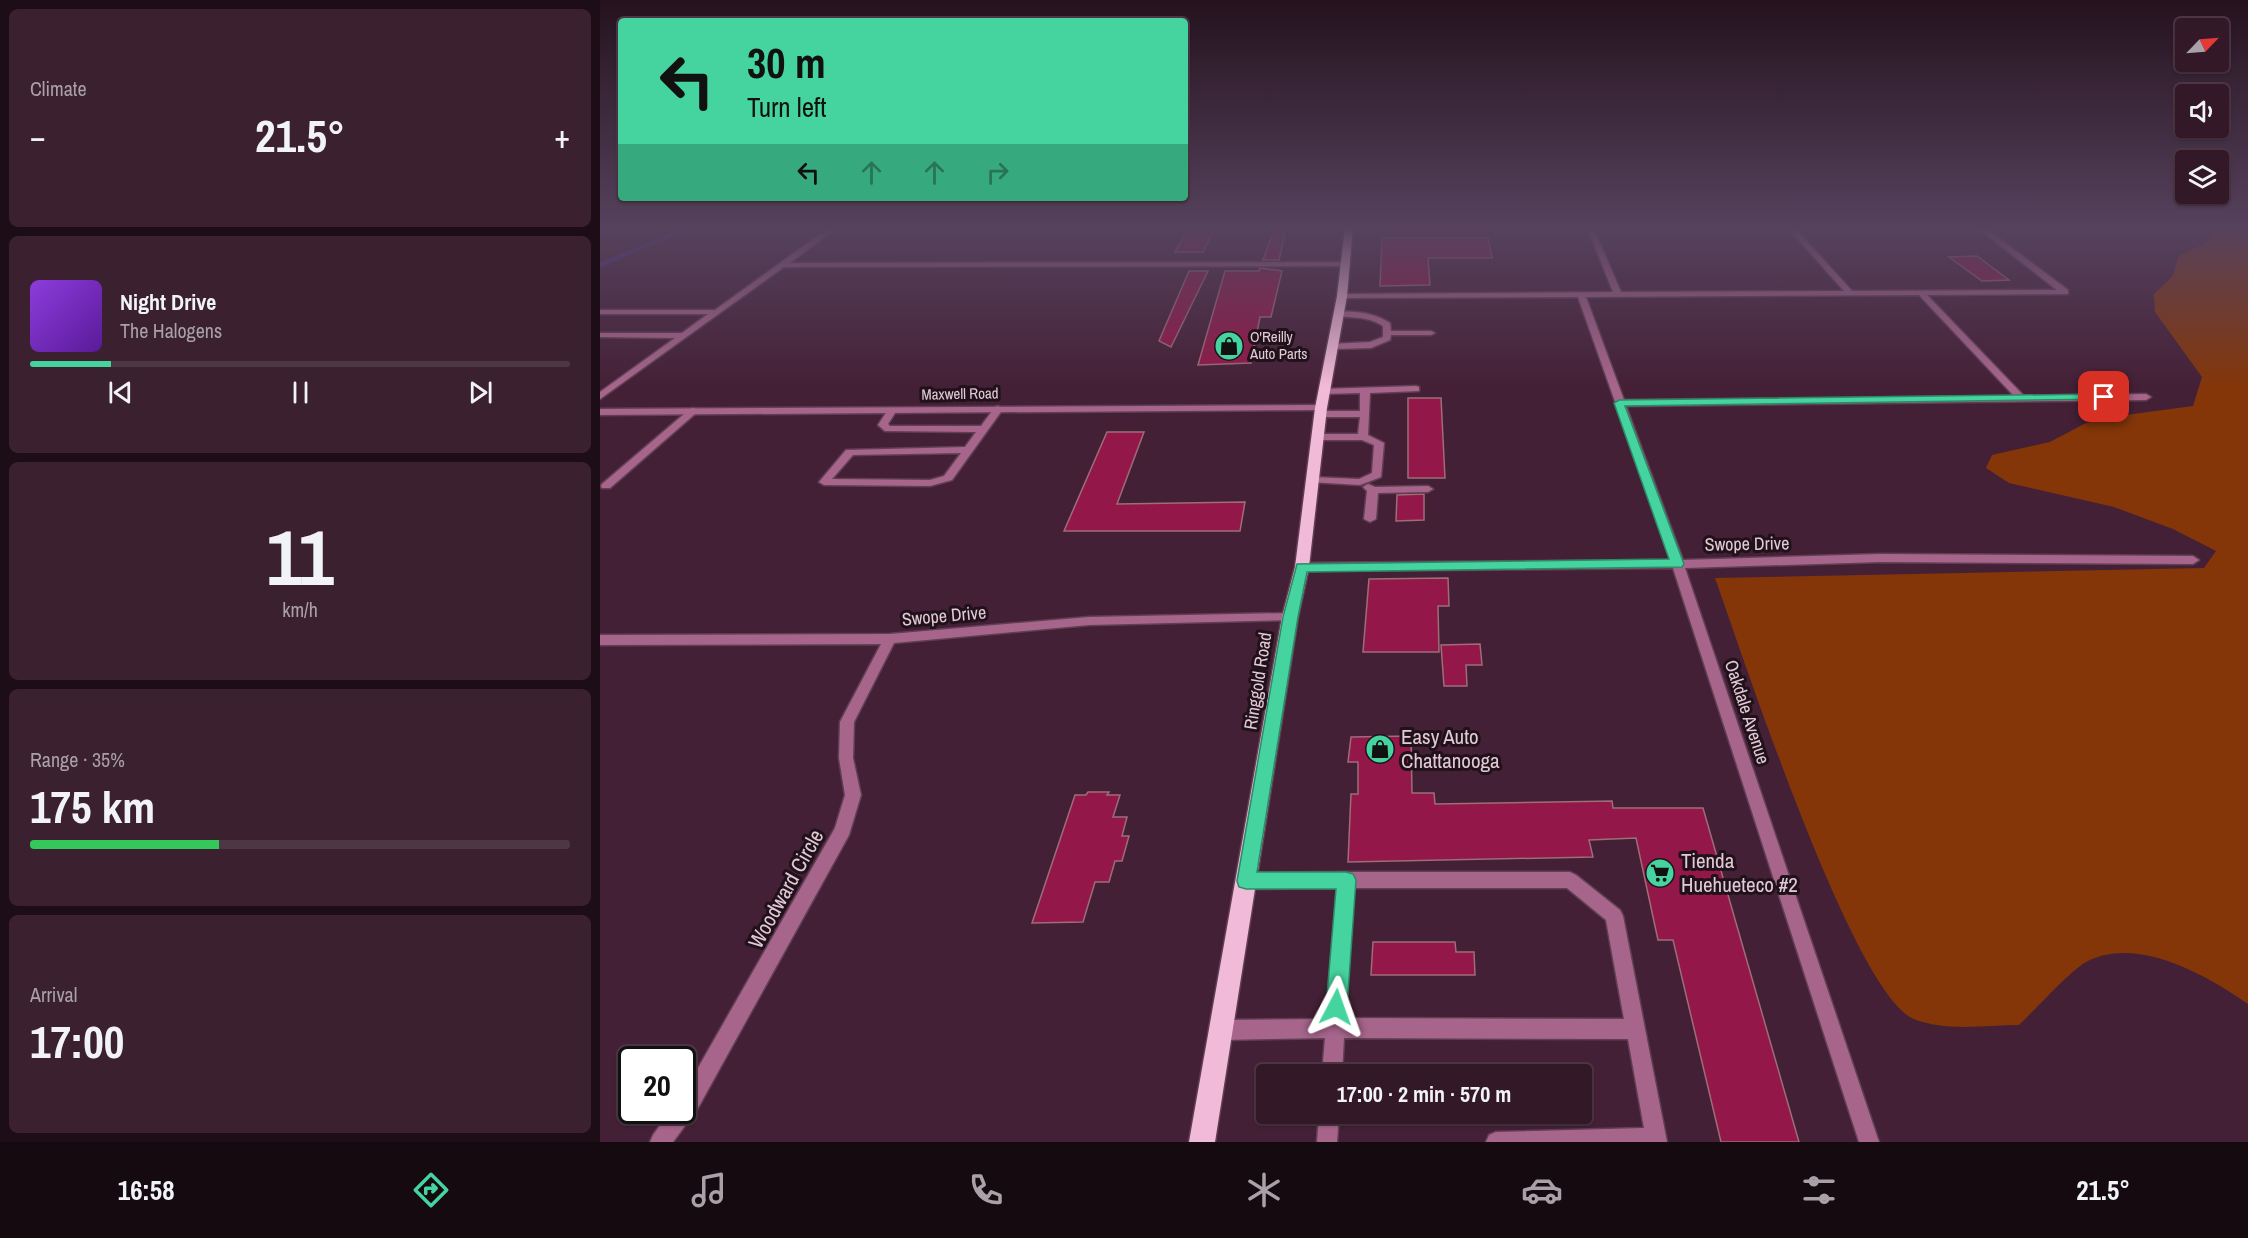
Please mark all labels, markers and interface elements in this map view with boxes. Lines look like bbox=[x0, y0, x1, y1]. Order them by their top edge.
north arrow bbox=[2175, 18, 2229, 72]
map controls bbox=[2175, 18, 2229, 204]
text: 30 m bbox=[747, 35, 826, 91]
icon: left bbox=[648, 42, 726, 120]
text: Climate bbox=[30, 75, 87, 102]
button: sound bbox=[2175, 84, 2229, 138]
text: Turn left bbox=[747, 89, 826, 125]
text: 21.5° bbox=[255, 105, 345, 166]
text: − bbox=[30, 114, 46, 158]
text: + bbox=[554, 114, 570, 158]
button: layers bbox=[2175, 150, 2229, 204]
icon: left bbox=[792, 156, 825, 189]
icon: ahead bbox=[855, 156, 888, 189]
icon: ahead bbox=[918, 156, 951, 189]
icon: right bbox=[981, 156, 1014, 189]
text: Night Drive bbox=[120, 287, 216, 317]
text: The Halogens bbox=[120, 317, 222, 344]
place label: O'Reilly Auto Parts bbox=[1249, 326, 1307, 364]
shop icon: O'Reilly Auto Parts bbox=[1213, 330, 1245, 362]
pin bbox=[2078, 371, 2129, 422]
icon: previous bbox=[104, 376, 137, 409]
icon: pause bbox=[284, 376, 317, 409]
icon: next bbox=[464, 376, 497, 409]
icon: arrive bbox=[2087, 380, 2120, 413]
street label: Maxwell Road bbox=[921, 382, 999, 405]
text: 11 bbox=[266, 504, 334, 609]
street label: Swope Drive bbox=[1705, 530, 1789, 557]
text: km/h bbox=[282, 596, 318, 623]
street label: Swope Drive bbox=[901, 599, 987, 632]
street label: Ringgold Road bbox=[1237, 630, 1278, 732]
street label: Oakdale Avenue bbox=[1719, 657, 1776, 767]
place label: Easy Auto Chattanooga bbox=[1401, 722, 1500, 775]
shop icon: Easy Auto Chattanooga bbox=[1364, 733, 1396, 765]
text: Range · 35% bbox=[30, 746, 125, 773]
text: 175 km bbox=[30, 776, 155, 837]
street label: Woodward Circle bbox=[741, 824, 830, 953]
place label: Tienda Huehueteco #2 bbox=[1681, 846, 1798, 899]
supermarket icon: Tienda Huehueteco #2 bbox=[1644, 857, 1676, 889]
position arrow bbox=[1304, 975, 1368, 1039]
text: Arrival bbox=[30, 981, 77, 1008]
text: 17:00 bbox=[30, 1011, 124, 1072]
speed limit sign: 20 bbox=[618, 1046, 696, 1124]
text: 17:00 · 2 min · 570 m bbox=[1337, 1079, 1511, 1109]
icon: directions bbox=[410, 1169, 452, 1211]
icon: music bbox=[688, 1169, 730, 1211]
icon: phone bbox=[965, 1169, 1007, 1211]
icon: climate bbox=[1243, 1169, 1285, 1211]
icon: car bbox=[1521, 1169, 1563, 1211]
icon: filters bbox=[1798, 1169, 1840, 1211]
text: 16:58 bbox=[118, 1172, 174, 1208]
text: 21.5° bbox=[2076, 1172, 2130, 1208]

